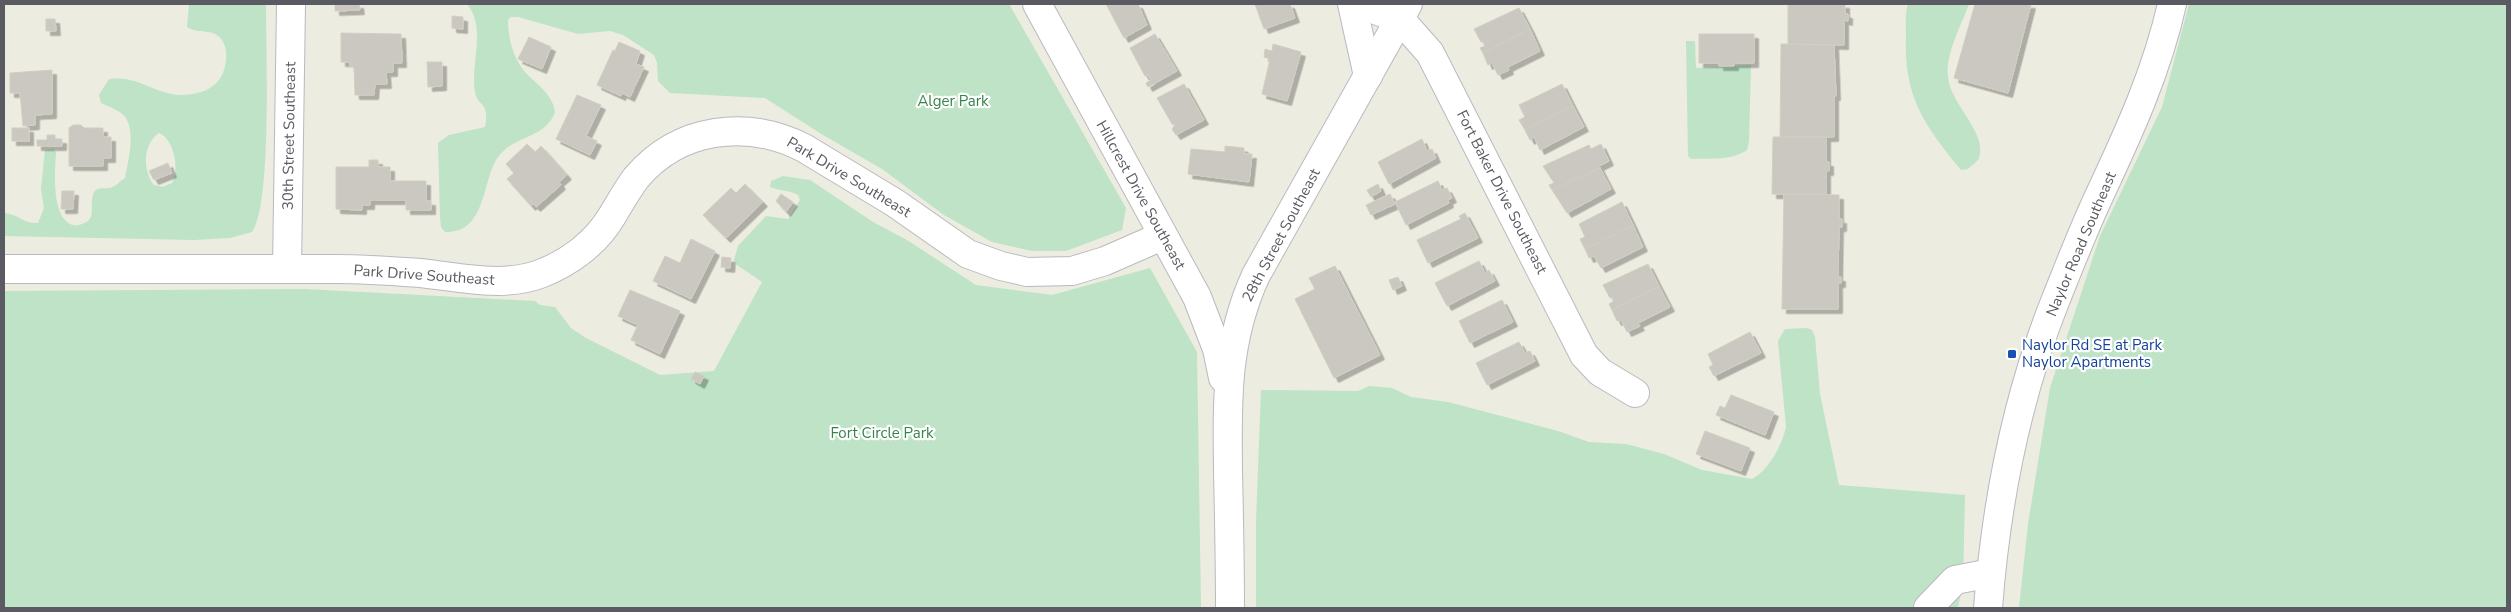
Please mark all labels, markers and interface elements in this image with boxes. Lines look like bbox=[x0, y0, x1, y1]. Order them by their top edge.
street label: 30th Street Southeast bbox=[278, 61, 300, 210]
park label: Alger Park bbox=[917, 91, 989, 111]
street label: Fort Baker Drive Southeast bbox=[1452, 107, 1552, 278]
street label: Hillcrest Drive Southeast bbox=[1092, 117, 1191, 274]
street label: Park Drive Southeast bbox=[783, 132, 915, 222]
street label: 28th Street Southeast bbox=[1237, 164, 1325, 305]
street label: Naylor Road Southeast bbox=[2041, 168, 2121, 319]
street label: Park Drive Southeast bbox=[353, 260, 496, 290]
place label: Naylor Rd SE at Park Naylor Apartments bbox=[2022, 335, 2162, 372]
marker: Naylor Rd SE at Park Naylor Apartments bbox=[2006, 348, 2018, 360]
park label: Fort Circle Park bbox=[830, 423, 934, 443]

